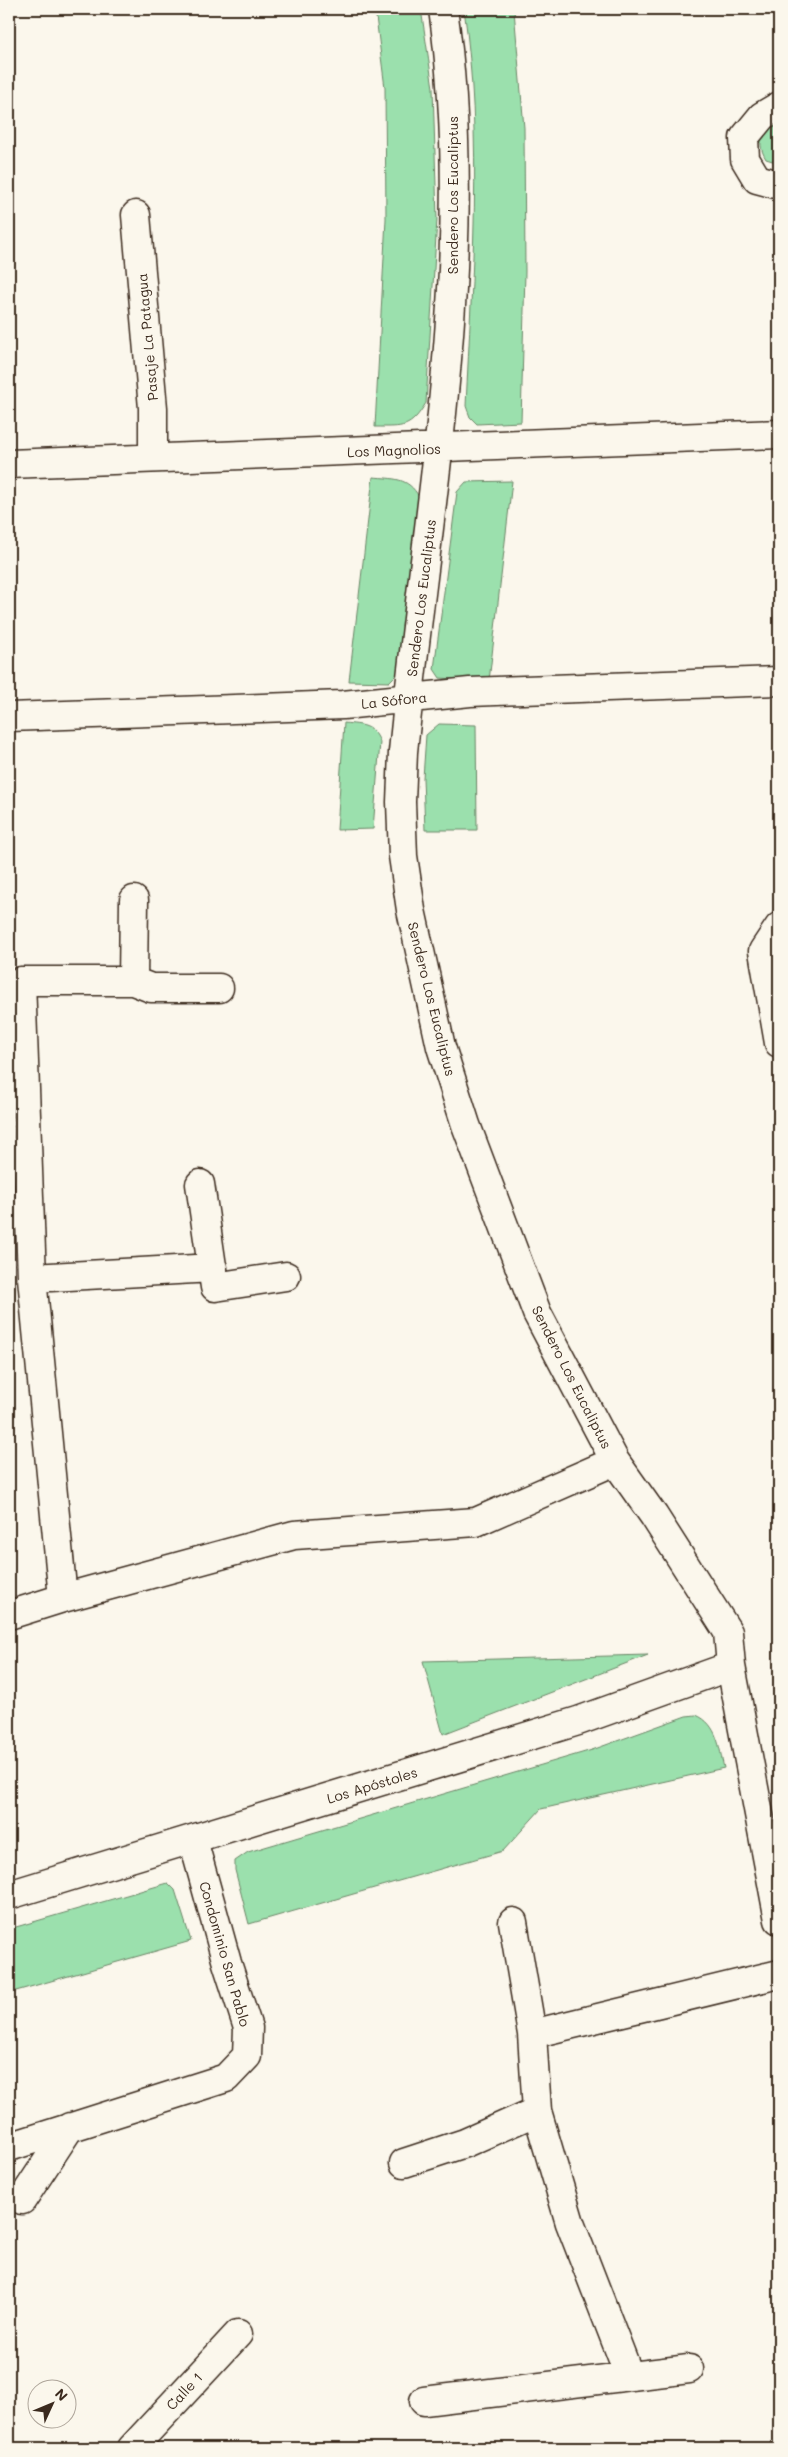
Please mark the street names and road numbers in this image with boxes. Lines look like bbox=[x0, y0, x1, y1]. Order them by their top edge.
street label: Sendero Los Eucaliptus bbox=[443, 116, 462, 274]
street label: Pasaje La Patagua bbox=[132, 272, 162, 402]
street label: Los Magnolios bbox=[347, 439, 441, 461]
street label: Sendero Los Eucaliptus bbox=[402, 518, 440, 678]
street label: La Sófora bbox=[360, 687, 428, 713]
street label: Sendero Los Eucaliptus bbox=[404, 920, 460, 1078]
street label: Sendero Los Eucaliptus bbox=[528, 1302, 616, 1452]
street label: Los Apóstoles bbox=[324, 1762, 420, 1808]
street label: Condominio San Pablo bbox=[195, 1879, 255, 2029]
street label: Calle 1 bbox=[162, 2368, 206, 2414]

